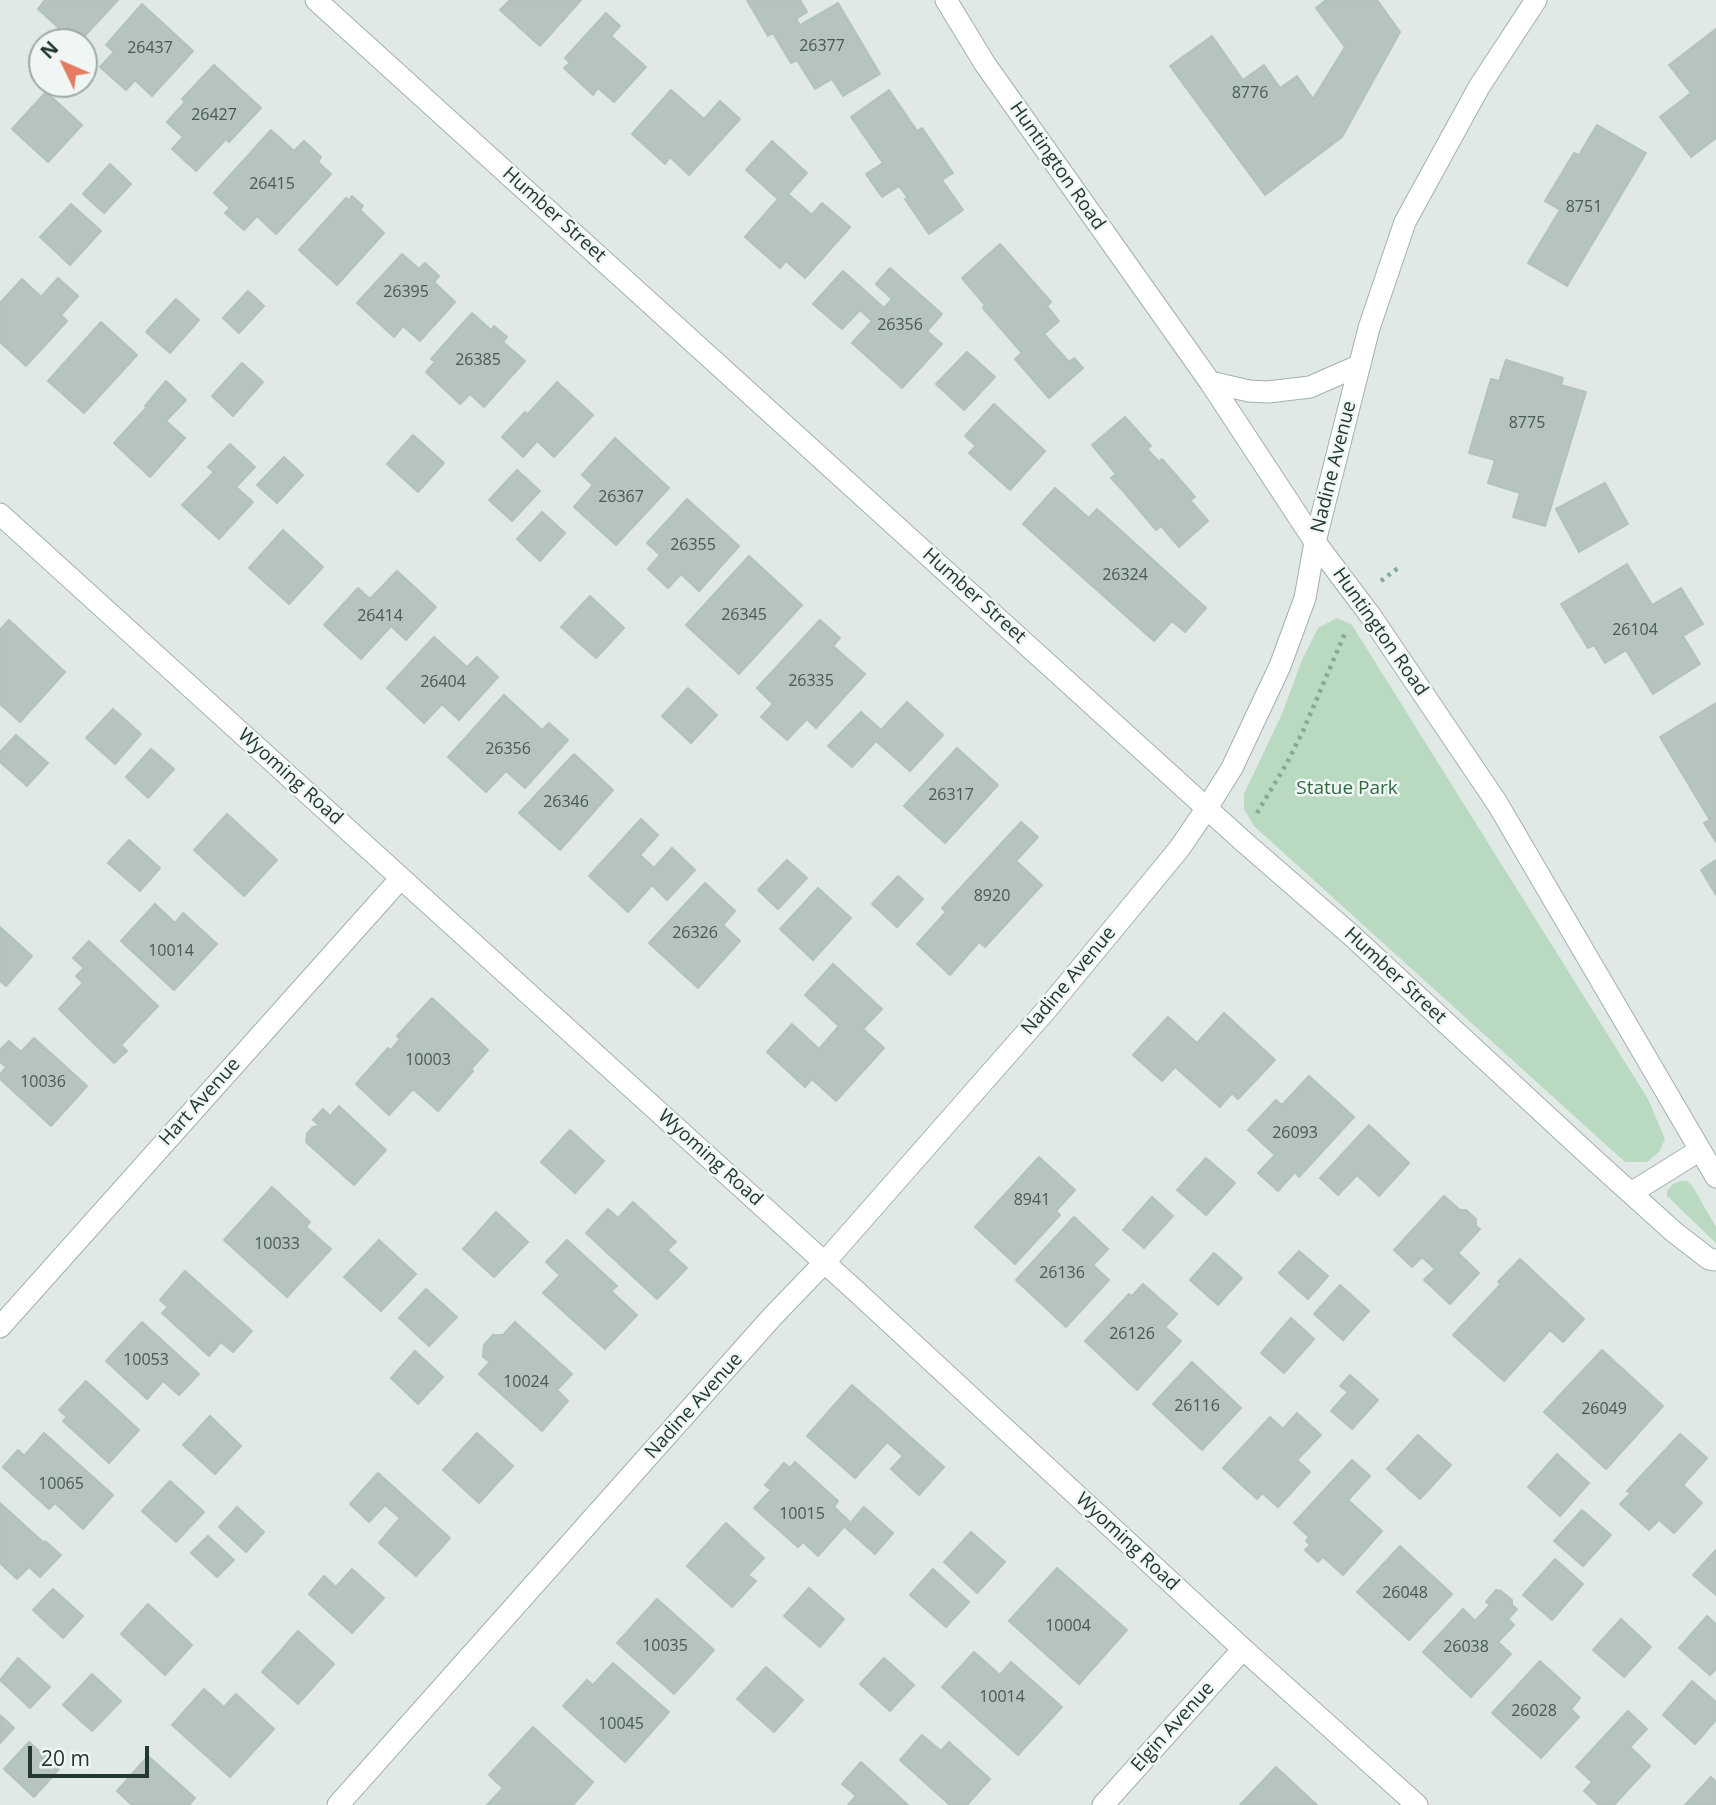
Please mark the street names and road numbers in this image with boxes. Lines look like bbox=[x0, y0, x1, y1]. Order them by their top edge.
street label: Huntington Road bbox=[1004, 98, 1110, 234]
street label: Humber Street bbox=[498, 163, 610, 267]
street label: Nadine Avenue bbox=[1307, 399, 1361, 535]
street label: Humber Street bbox=[918, 544, 1030, 648]
street label: Huntington Road bbox=[1327, 564, 1433, 700]
street label: Wyoming Road bbox=[233, 724, 347, 830]
street label: Nadine Avenue bbox=[1017, 922, 1121, 1040]
street label: Humber Street bbox=[1339, 923, 1451, 1029]
street label: Hart Avenue bbox=[155, 1053, 245, 1151]
street label: Wyoming Road bbox=[653, 1105, 767, 1211]
street label: Nadine Avenue bbox=[640, 1348, 748, 1464]
street label: Wyoming Road bbox=[1071, 1488, 1183, 1596]
street label: Elgin Avenue bbox=[1127, 1677, 1219, 1777]

